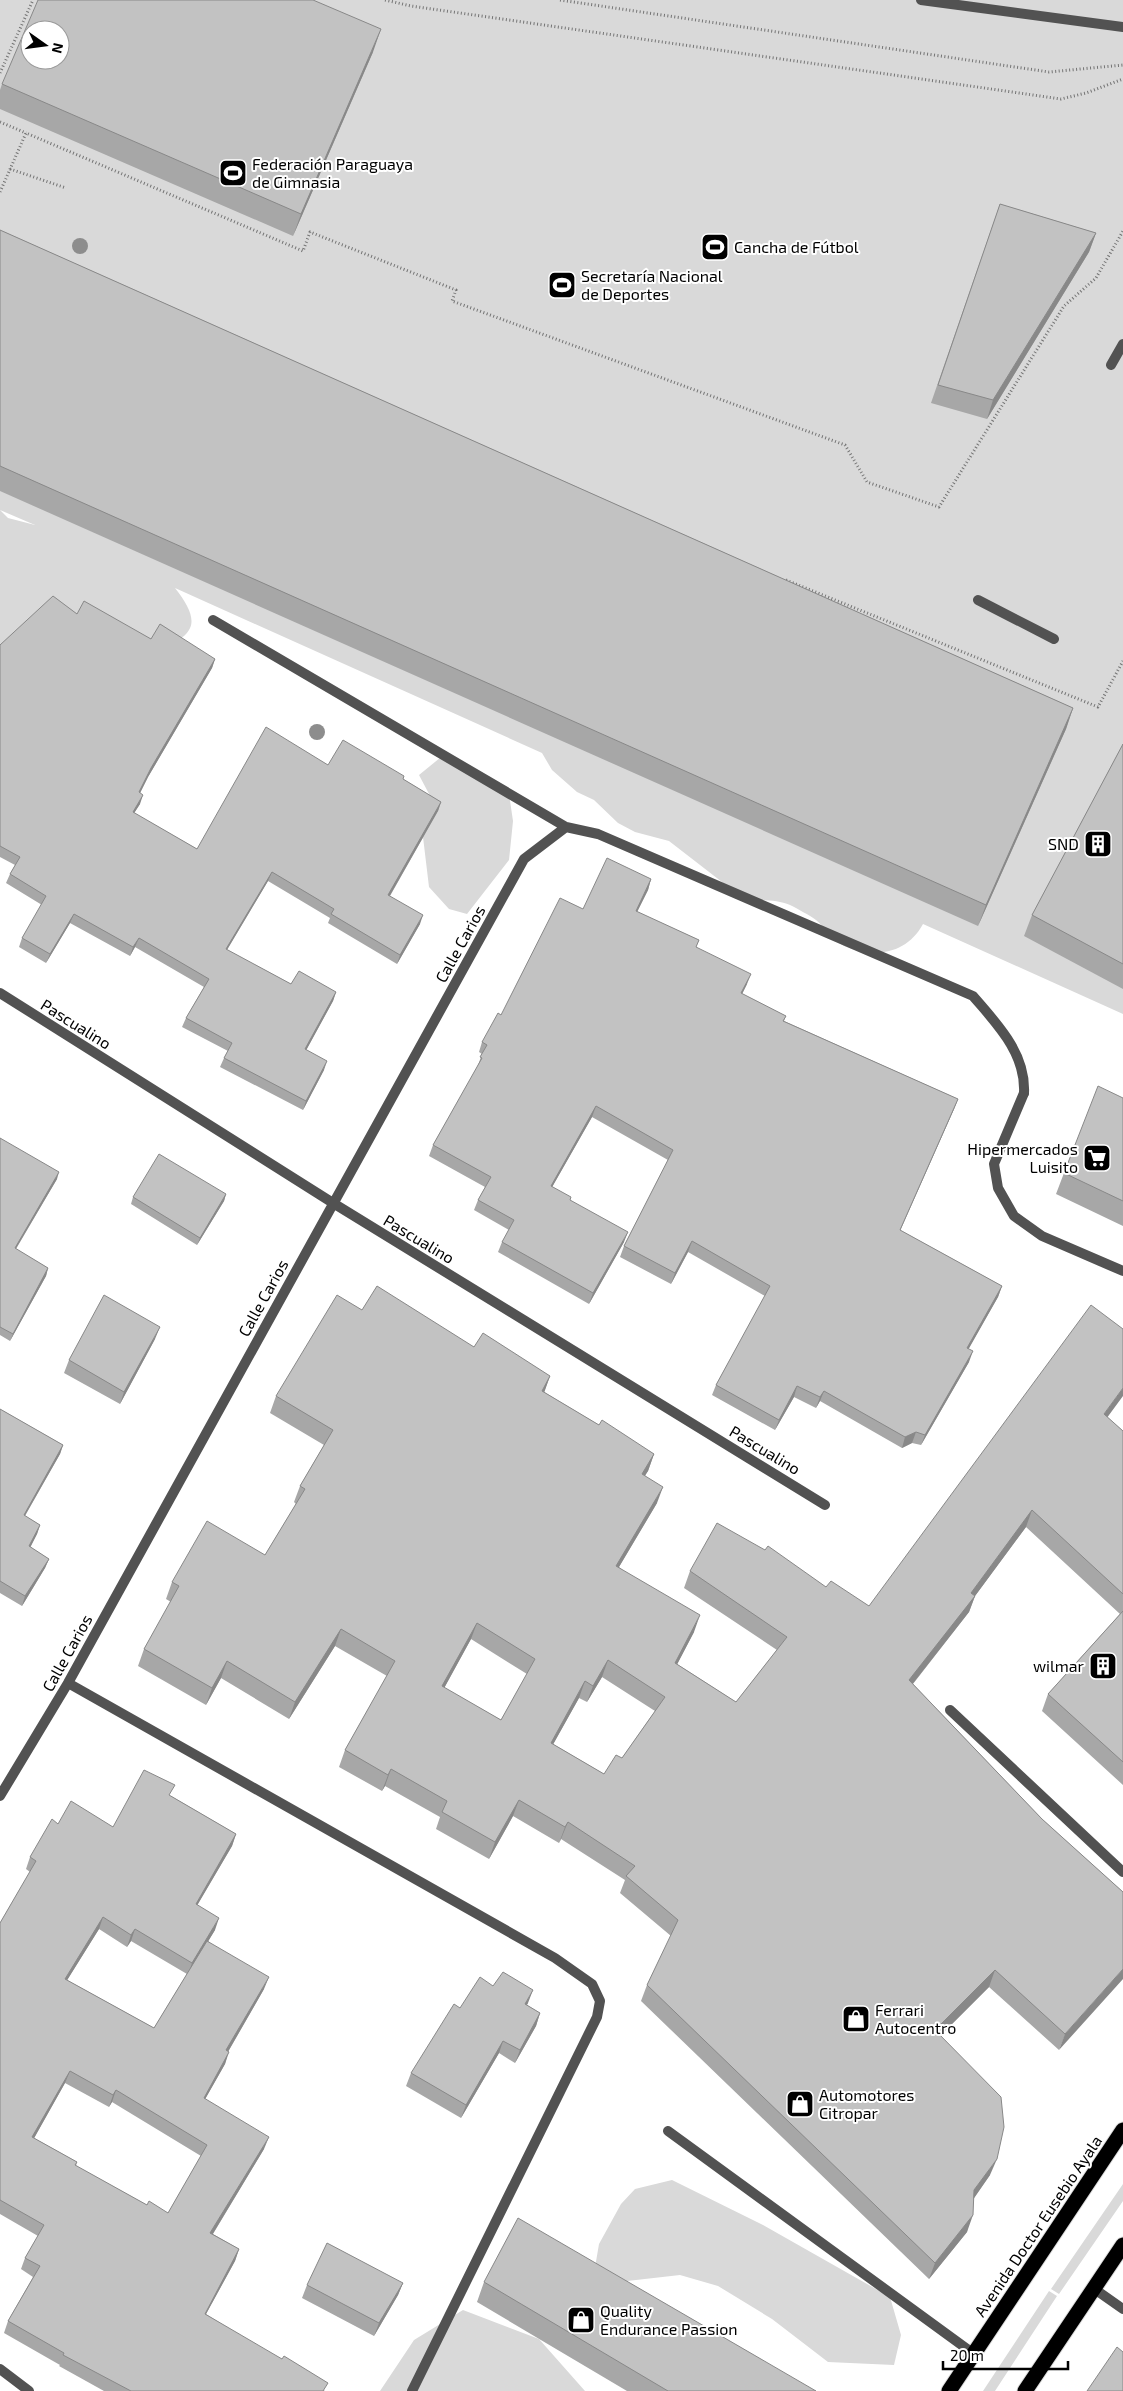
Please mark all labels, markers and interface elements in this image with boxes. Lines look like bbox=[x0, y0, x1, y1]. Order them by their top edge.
north arrow bbox=[20, 20, 70, 70]
text: N bbox=[49, 41, 68, 55]
place label: Federación Paraguaya de Gimnasia bbox=[252, 154, 413, 191]
sports icon: Federación Paraguaya de Gimnasia bbox=[218, 158, 248, 188]
sports icon: Cancha de Fútbol bbox=[700, 232, 730, 262]
place label: Cancha de Fútbol bbox=[734, 237, 859, 256]
place label: Secretaría Nacional de Deportes bbox=[581, 266, 723, 303]
sports icon: Secretaría Nacional de Deportes bbox=[547, 270, 577, 300]
building icon: SND bbox=[1083, 829, 1113, 859]
place label: SND bbox=[1048, 834, 1079, 853]
street label: Calle Carios bbox=[431, 902, 488, 986]
street label: Pascualino bbox=[38, 995, 115, 1053]
place label: Hipermercados Luisito bbox=[967, 1139, 1078, 1176]
supermarket icon: Hipermercados Luisito bbox=[1082, 1143, 1112, 1173]
street label: Pascualino bbox=[380, 1210, 458, 1267]
street label: Calle Carios bbox=[234, 1256, 291, 1340]
street label: Pascualino bbox=[726, 1421, 804, 1478]
street label: Calle Carios bbox=[38, 1611, 95, 1695]
building icon: wilmar bbox=[1088, 1651, 1118, 1681]
place label: wilmar bbox=[1033, 1656, 1085, 1675]
place label: Ferrari Autocentro bbox=[875, 2000, 956, 2037]
shop icon: Ferrari Autocentro bbox=[841, 2004, 871, 2034]
place label: Automotores Citropar bbox=[819, 2085, 914, 2122]
shop icon: Automotores Citropar bbox=[785, 2089, 815, 2119]
street label: Avenida Doctor Eusebio Ayala bbox=[970, 2132, 1105, 2320]
place label: Quality Endurance Passion bbox=[600, 2301, 738, 2338]
shop icon: Quality Endurance Passion bbox=[566, 2305, 596, 2335]
scale bar bbox=[943, 2338, 1068, 2370]
text: 20 m bbox=[950, 2346, 984, 2364]

